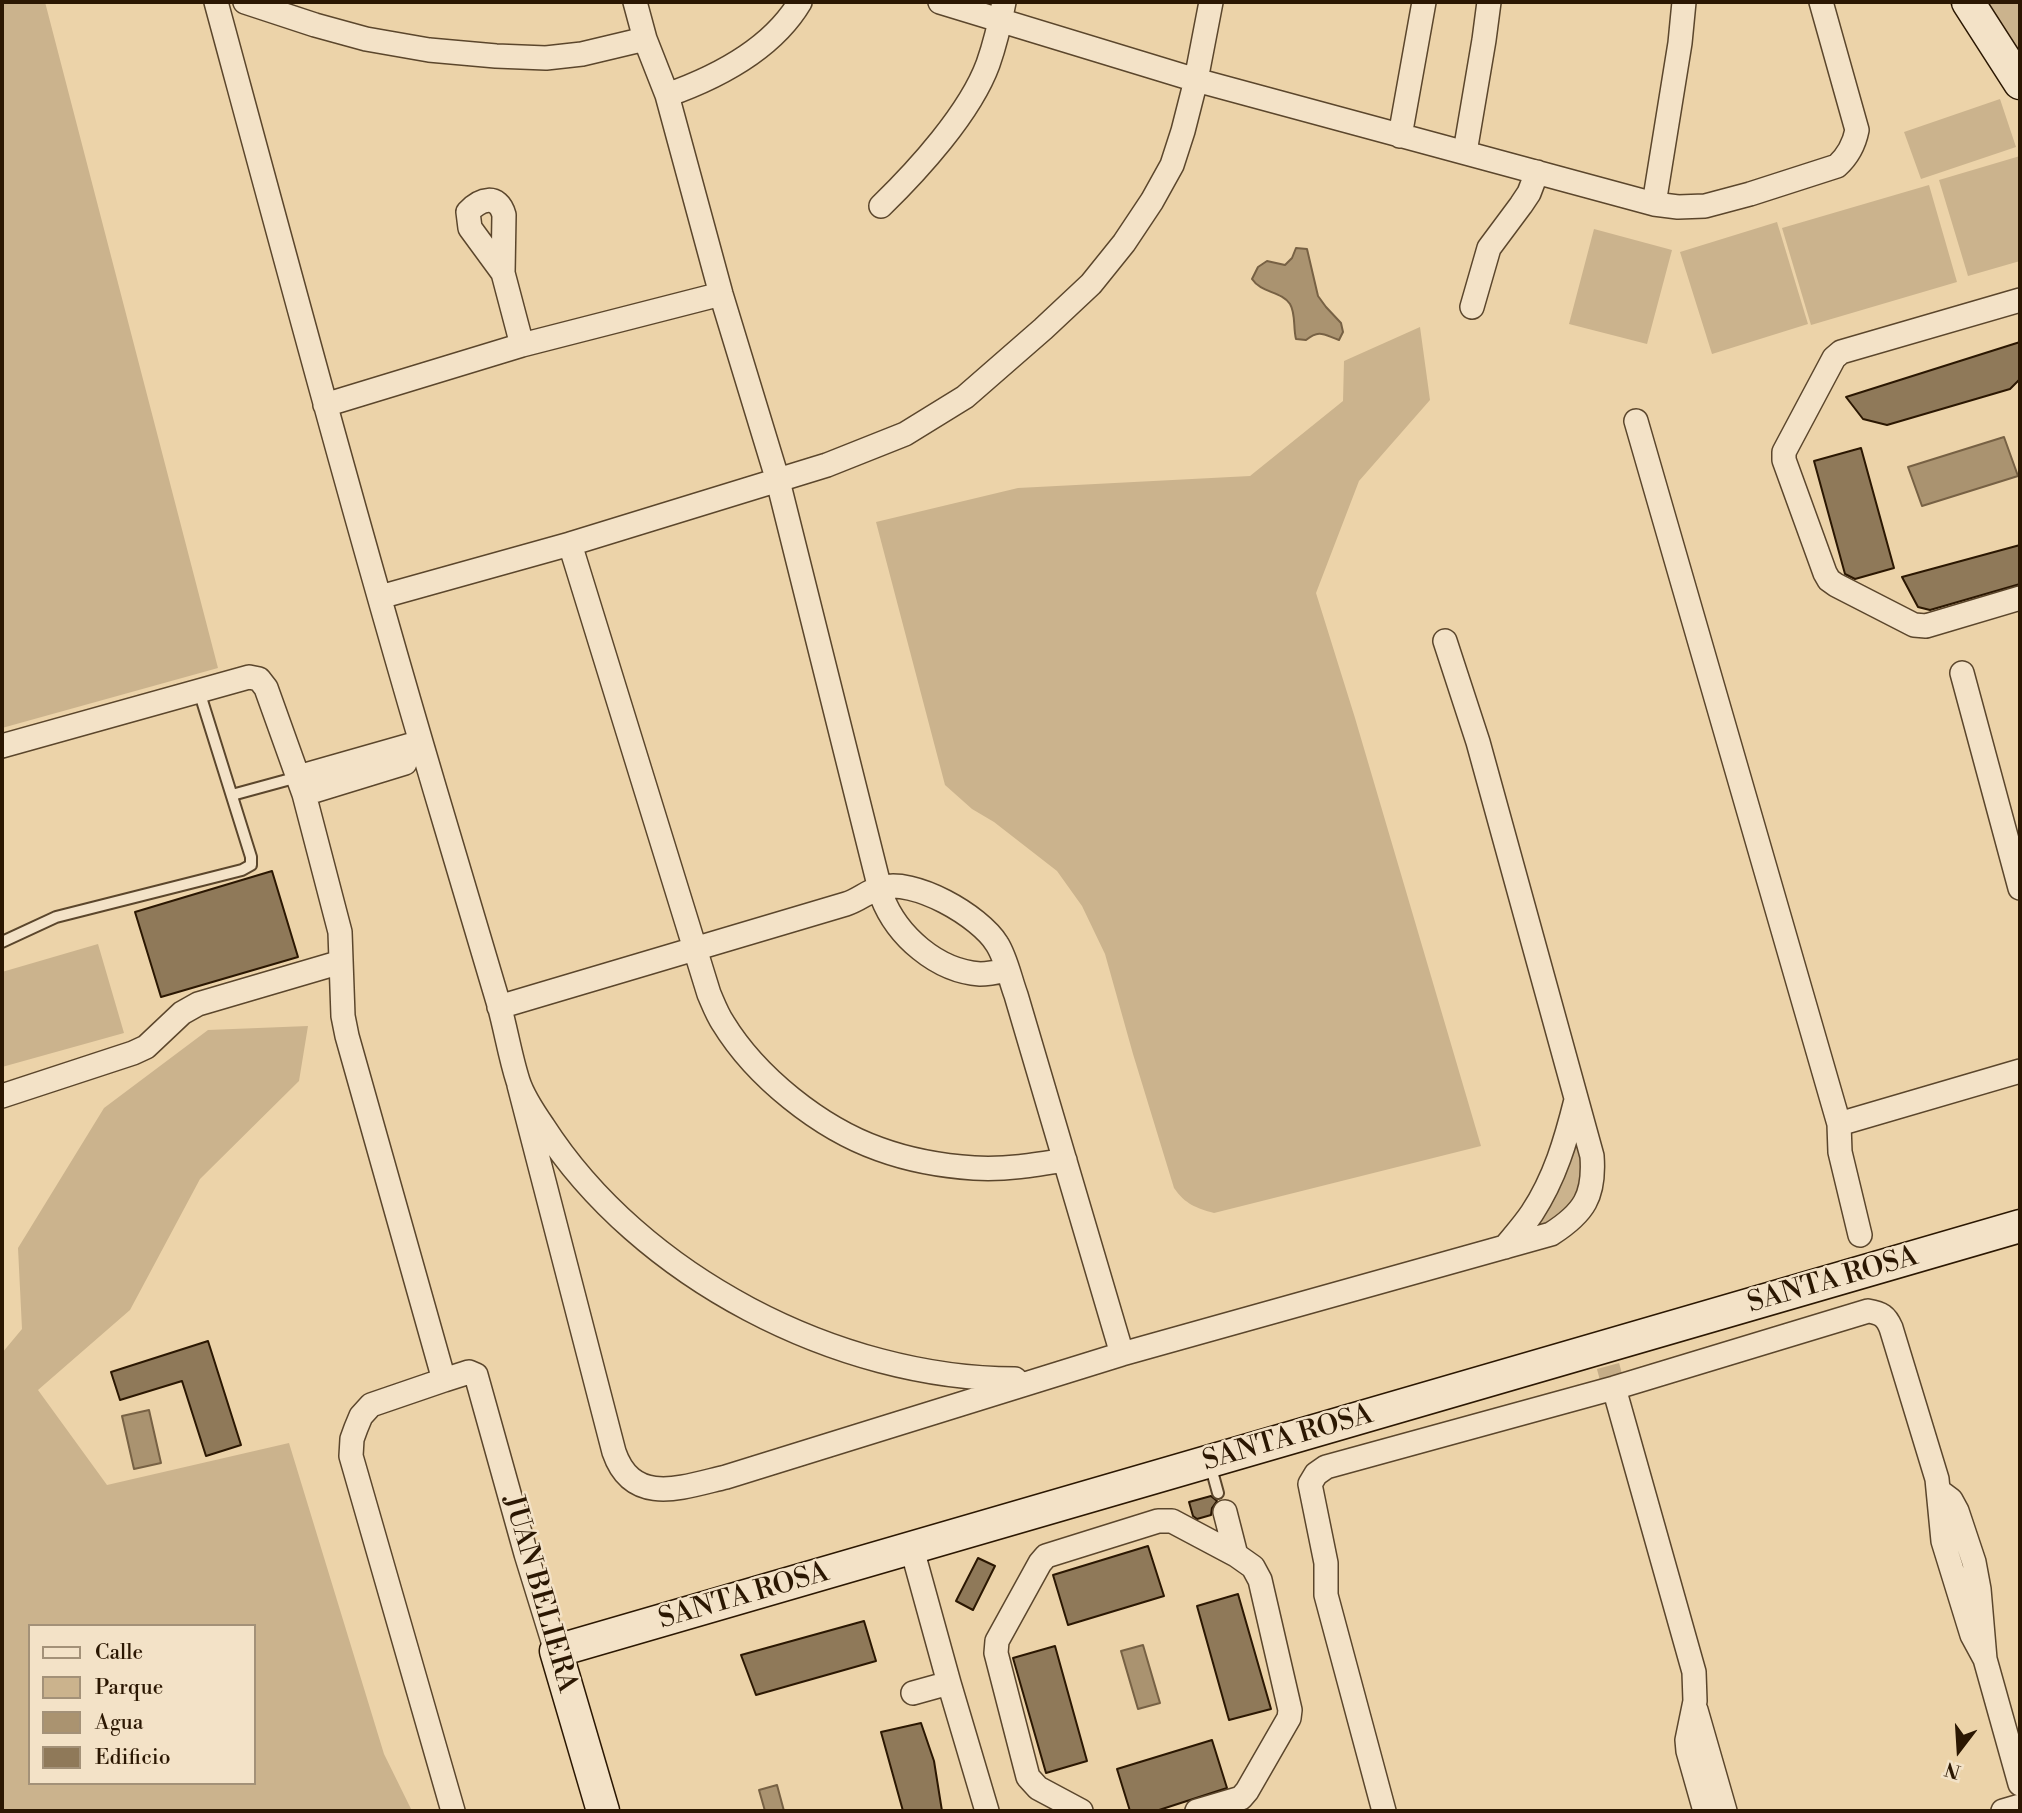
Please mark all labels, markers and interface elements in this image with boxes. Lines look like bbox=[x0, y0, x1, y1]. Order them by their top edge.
street label: SANTA ROSA bbox=[1744, 1241, 1922, 1321]
street label: SANTA ROSA bbox=[1199, 1399, 1377, 1479]
street label: JUAN BELIERA bbox=[495, 1491, 583, 1697]
street label: SANTA ROSA bbox=[655, 1557, 833, 1637]
legend bbox=[28, 1624, 256, 1785]
text: Calle bbox=[95, 1640, 143, 1666]
text: Parque bbox=[95, 1675, 163, 1701]
text: Agua bbox=[95, 1710, 143, 1736]
north arrow bbox=[1924, 1715, 1994, 1785]
text: Edificio bbox=[95, 1745, 171, 1771]
text: N bbox=[1942, 1756, 1964, 1784]

